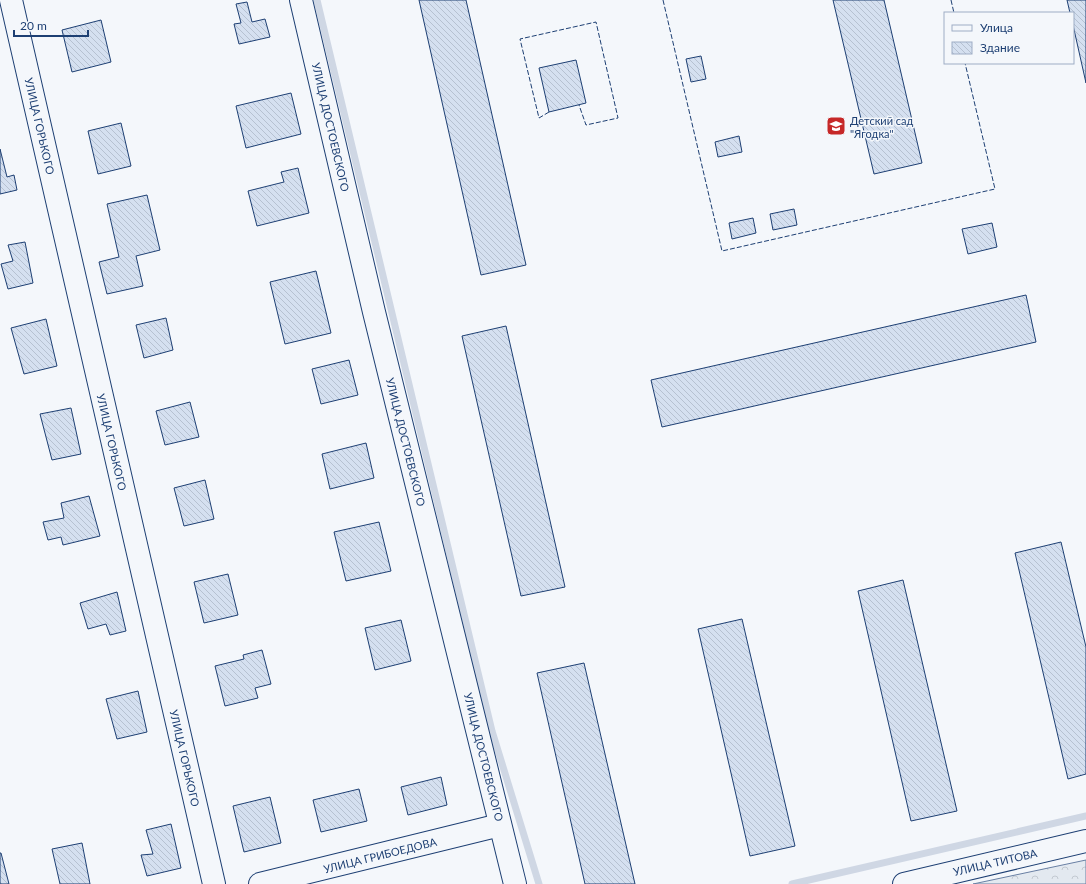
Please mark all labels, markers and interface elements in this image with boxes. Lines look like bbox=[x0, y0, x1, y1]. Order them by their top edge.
scale bar bbox=[14, 12, 88, 38]
legend bbox=[944, 12, 1074, 64]
text: 20 m bbox=[20, 18, 47, 33]
text: Улица bbox=[980, 20, 1013, 35]
text: Здание bbox=[980, 40, 1020, 55]
street label: УЛИЦА ДОСТОЕВСКОГО bbox=[310, 61, 352, 193]
street label: УЛИЦА ГОРЬКОГО bbox=[23, 76, 58, 176]
place label: Детский сад "Ягодка" bbox=[850, 114, 914, 140]
school or university icon: Детский сад "Ягодка" bbox=[825, 115, 847, 137]
street label: УЛИЦА ДОСТОЕВСКОГО bbox=[384, 376, 428, 508]
street label: УЛИЦА ГОРЬКОГО bbox=[95, 392, 130, 492]
street label: УЛИЦА ДОСТОЕВСКОГО bbox=[462, 691, 506, 823]
street label: УЛИЦА ГОРЬКОГО bbox=[168, 708, 203, 808]
street label: УЛИЦА ГРИБОЕДОВА bbox=[322, 835, 438, 875]
street label: УЛИЦА ТИТОВА bbox=[952, 846, 1039, 878]

